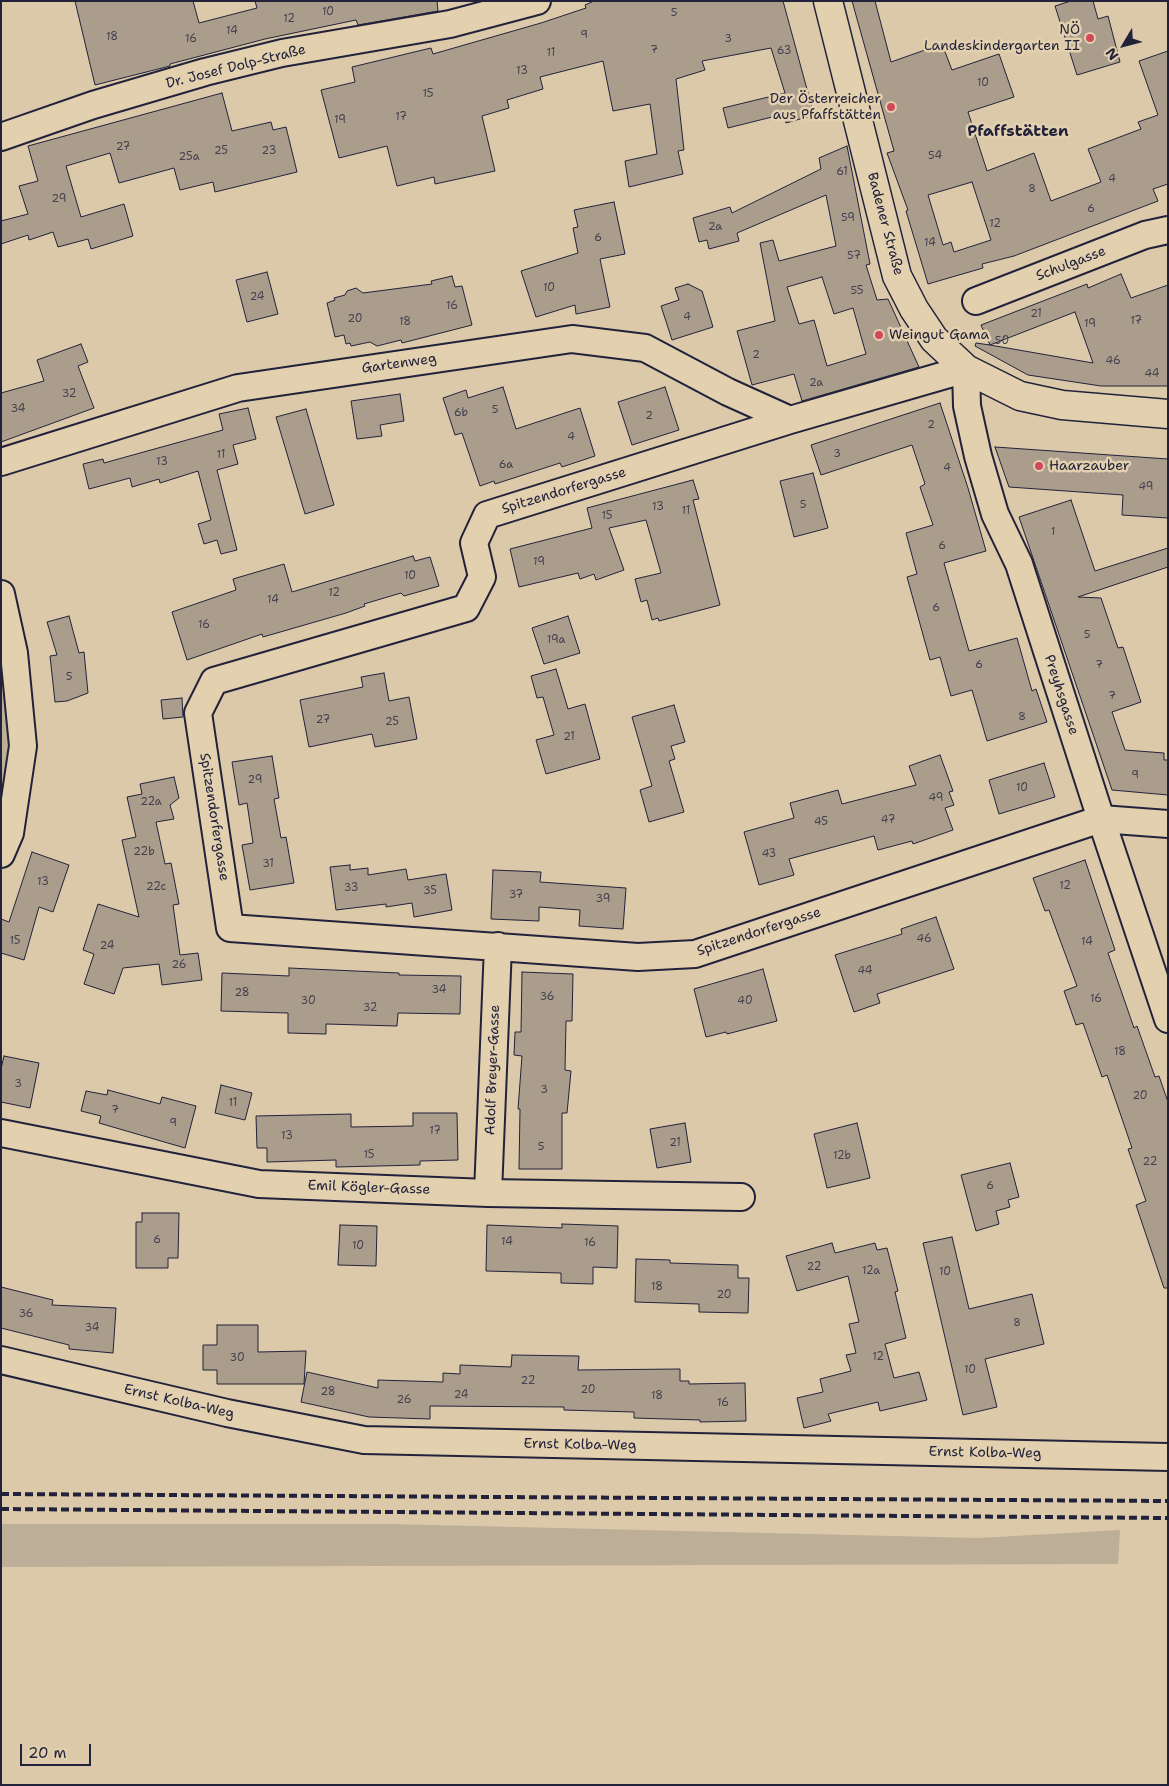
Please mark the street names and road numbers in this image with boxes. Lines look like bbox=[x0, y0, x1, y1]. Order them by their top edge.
street label: Dr. Josef Dolp-Straße bbox=[164, 41, 308, 93]
street label: Badener Straße bbox=[863, 171, 907, 277]
street label: Schulgasse bbox=[1034, 243, 1108, 285]
street label: Gartenweg bbox=[360, 350, 438, 378]
street label: Spitzendorfergasse bbox=[500, 464, 628, 518]
street label: Preyhsgasse bbox=[1040, 653, 1082, 737]
street label: Spitzendorfergasse bbox=[196, 752, 232, 882]
street label: Spitzendorfergasse bbox=[695, 904, 823, 960]
street label: Adolf Breyer-Gasse bbox=[482, 1004, 504, 1136]
street label: Emil Kögler-Gasse bbox=[307, 1177, 431, 1199]
street label: Ernst Kolba-Weg bbox=[122, 1381, 236, 1423]
street label: Ernst Kolba-Weg bbox=[523, 1436, 637, 1454]
street label: Ernst Kolba-Weg bbox=[928, 1444, 1042, 1462]

